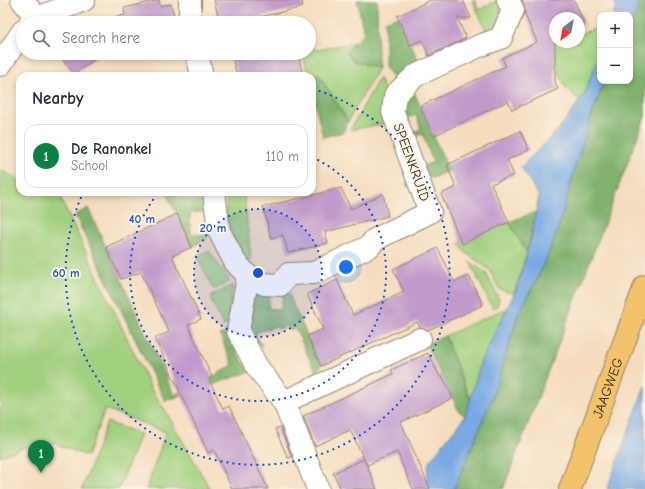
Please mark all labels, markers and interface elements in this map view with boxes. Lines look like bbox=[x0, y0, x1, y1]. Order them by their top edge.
north arrow bbox=[549, 12, 585, 48]
map controls bbox=[597, 12, 633, 84]
button: + bbox=[597, 12, 633, 48]
search box bbox=[16, 16, 316, 60]
icon: search bbox=[30, 27, 52, 49]
text: Search here bbox=[62, 29, 140, 47]
button: − bbox=[597, 48, 633, 84]
text: Nearby bbox=[32, 89, 83, 108]
street label: SPEENKRUID bbox=[390, 121, 434, 204]
text: De Ranonkel bbox=[71, 140, 151, 158]
text: 1 bbox=[43, 149, 49, 164]
text: 110 m bbox=[266, 149, 299, 164]
text: School bbox=[71, 158, 108, 173]
text: 40 m bbox=[129, 212, 155, 226]
text: 20 m bbox=[200, 221, 226, 235]
your location bbox=[336, 257, 356, 277]
text: 60 m bbox=[53, 266, 79, 280]
centre of rings bbox=[251, 266, 265, 280]
street label: JAAGWEG bbox=[589, 355, 627, 420]
pin: 1 bbox=[28, 440, 54, 473]

